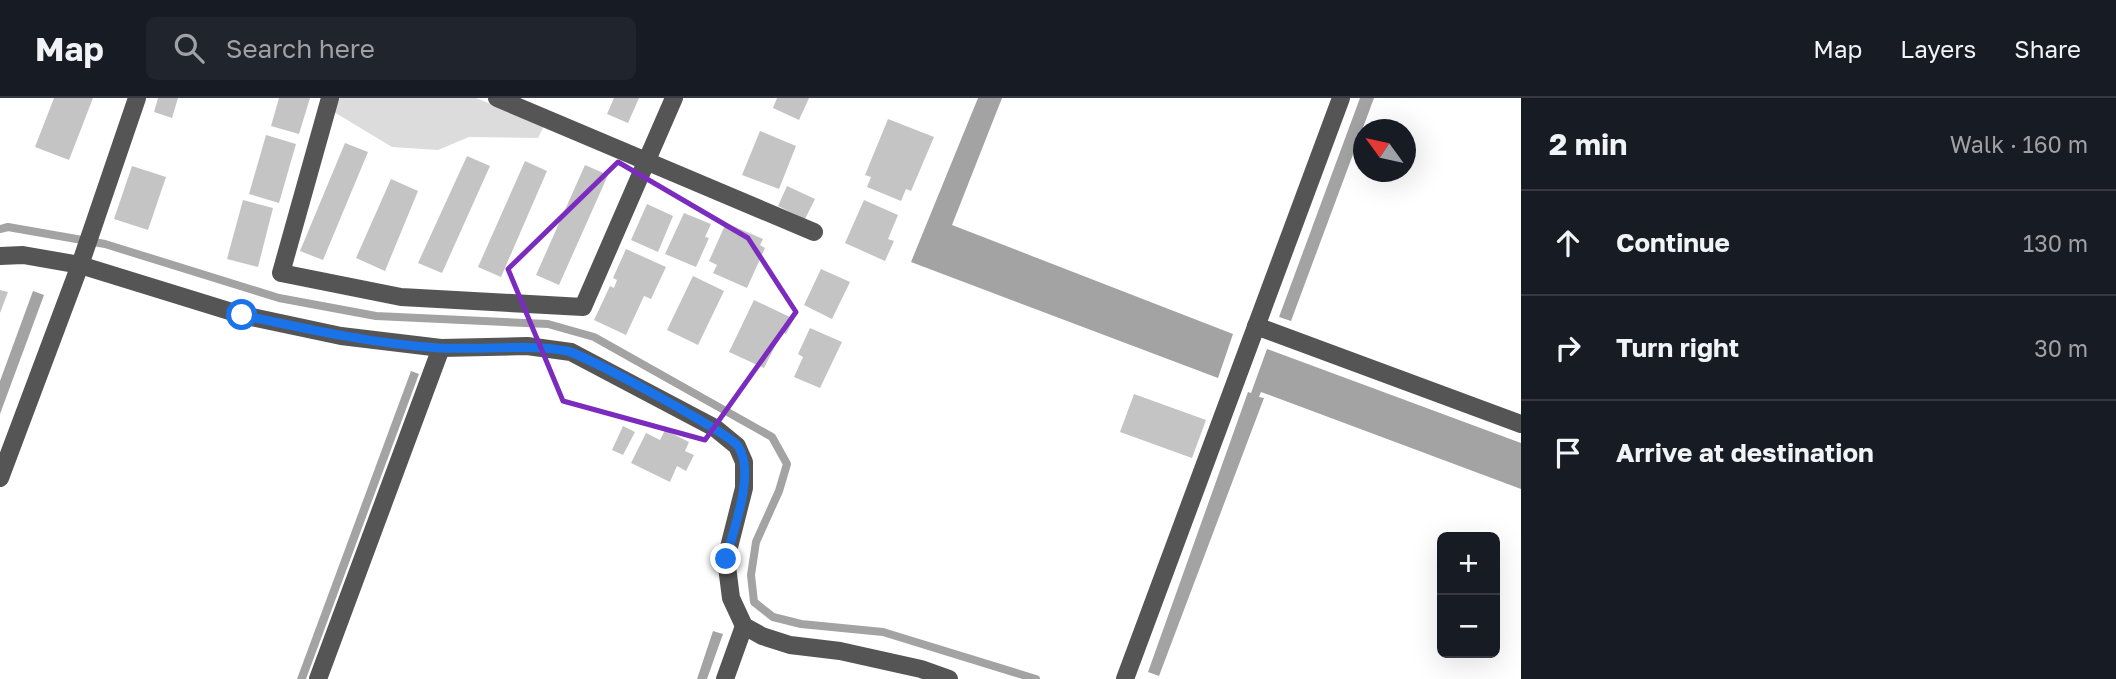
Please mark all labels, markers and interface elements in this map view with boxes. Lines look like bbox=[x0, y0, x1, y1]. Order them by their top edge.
search box bbox=[146, 17, 636, 80]
text: Map bbox=[35, 29, 104, 68]
icon: search bbox=[170, 29, 208, 67]
text: Search here bbox=[226, 33, 375, 64]
text: Map bbox=[1813, 34, 1862, 63]
text: Layers bbox=[1900, 34, 1976, 63]
text: Share bbox=[2014, 34, 2081, 63]
north arrow bbox=[1353, 119, 1416, 182]
text: 2 min bbox=[1549, 126, 1627, 162]
text: Walk · 160 m bbox=[1950, 130, 2088, 158]
icon: ahead bbox=[1549, 224, 1587, 262]
text: Continue bbox=[1616, 227, 1730, 258]
text: 130 m bbox=[2023, 229, 2088, 257]
route start bbox=[226, 299, 257, 330]
icon: right bbox=[1549, 329, 1587, 367]
text: Turn right bbox=[1616, 332, 1739, 363]
text: 30 m bbox=[2034, 334, 2088, 362]
icon: arrive bbox=[1549, 434, 1587, 472]
text: Arrive at destination bbox=[1616, 437, 1874, 468]
map controls bbox=[1437, 532, 1500, 658]
button: + bbox=[1437, 532, 1500, 595]
route end bbox=[710, 543, 741, 574]
button: − bbox=[1437, 595, 1500, 658]

